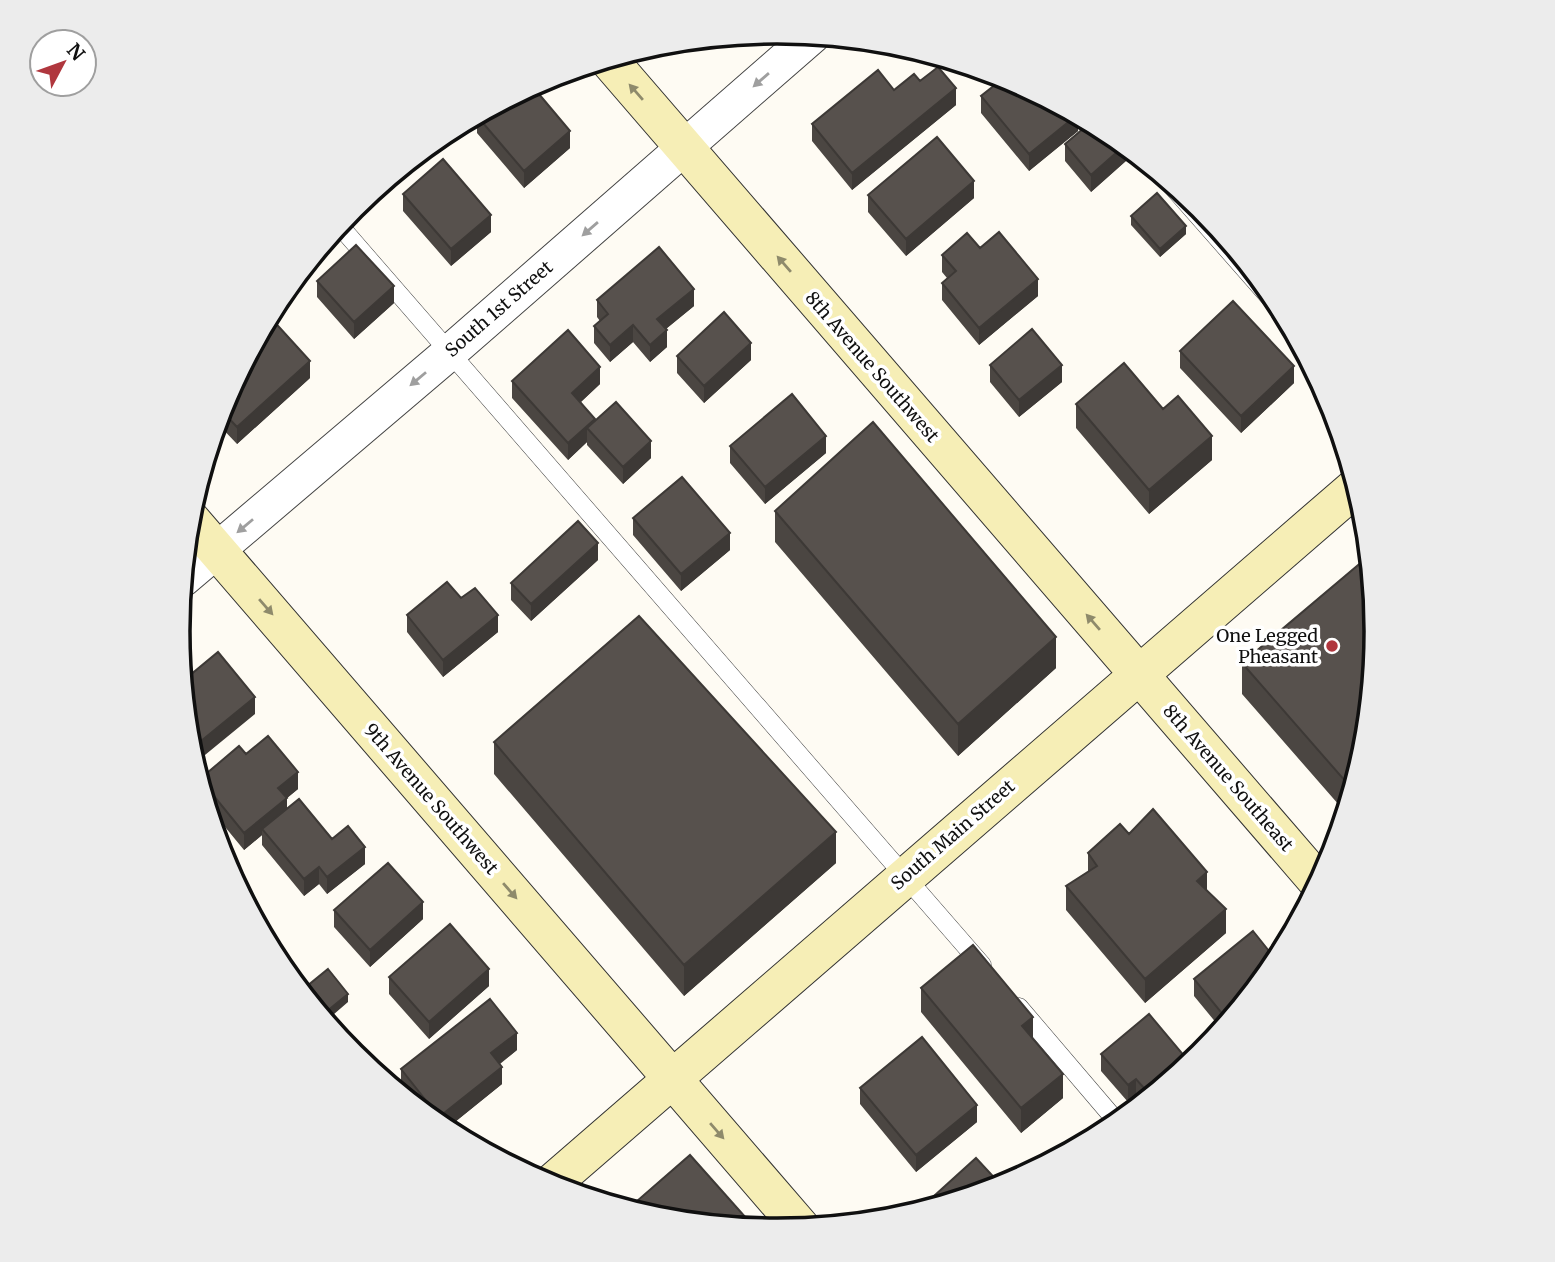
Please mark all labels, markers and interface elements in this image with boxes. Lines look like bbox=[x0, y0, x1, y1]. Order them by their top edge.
north arrow bbox=[28, 28, 98, 98]
text: N bbox=[62, 38, 90, 65]
one-way arrow bbox=[752, 72, 770, 88]
one-way arrow bbox=[628, 83, 644, 101]
one-way arrow bbox=[582, 221, 599, 237]
one-way arrow bbox=[776, 255, 792, 273]
street label: South 1st Street bbox=[440, 256, 557, 362]
street label: 8th Avenue Southwest bbox=[800, 286, 944, 447]
one-way arrow bbox=[410, 371, 427, 386]
one-way arrow bbox=[236, 518, 253, 533]
one-way arrow bbox=[258, 598, 274, 616]
one-way arrow bbox=[1086, 614, 1101, 631]
place label: One Legged Pheasant bbox=[1216, 624, 1318, 668]
marker: One Legged Pheasant bbox=[1324, 638, 1340, 654]
street label: 8th Avenue Southeast bbox=[1158, 699, 1299, 856]
street label: 9th Avenue Southwest bbox=[359, 718, 503, 879]
street label: South Main Street bbox=[886, 775, 1019, 895]
one-way arrow bbox=[502, 882, 517, 899]
one-way arrow bbox=[709, 1122, 725, 1140]

